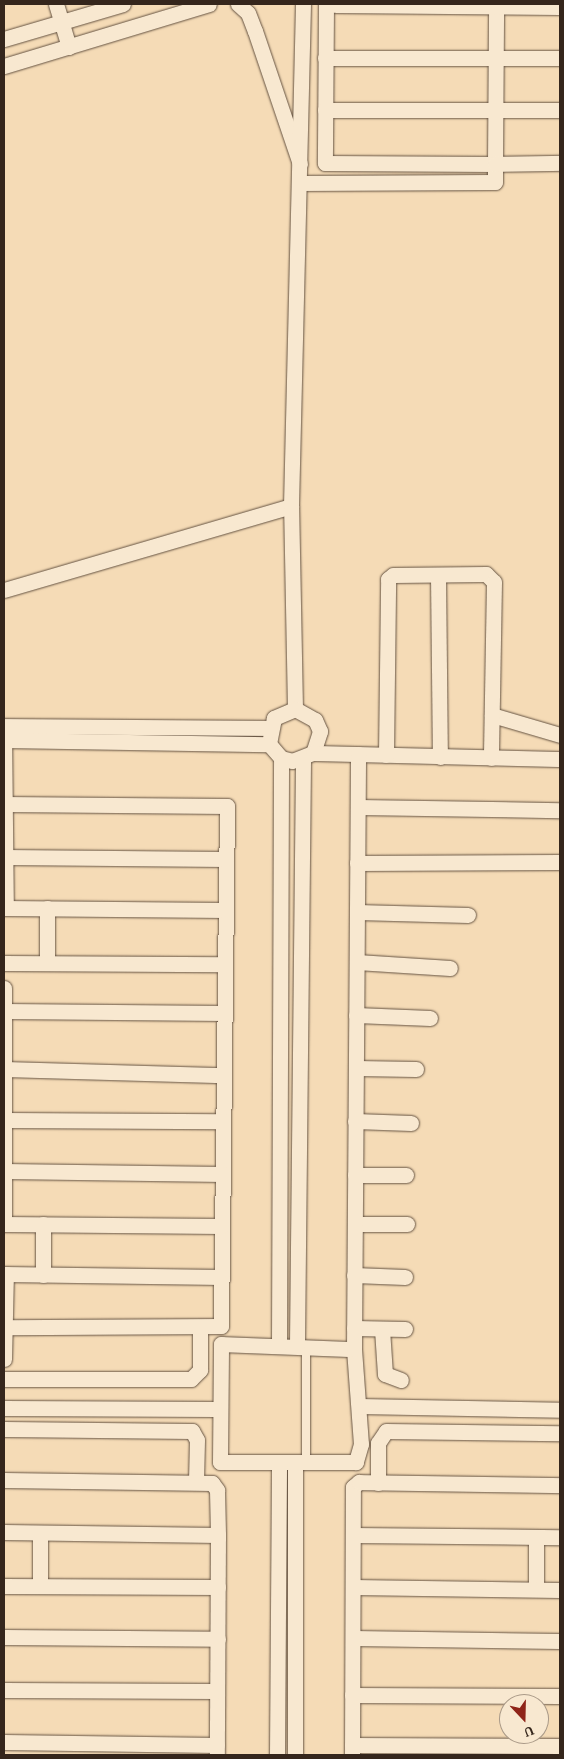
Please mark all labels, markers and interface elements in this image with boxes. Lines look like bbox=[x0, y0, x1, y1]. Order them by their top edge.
north arrow bbox=[499, 1694, 549, 1744]
text: U bbox=[521, 1721, 537, 1743]

